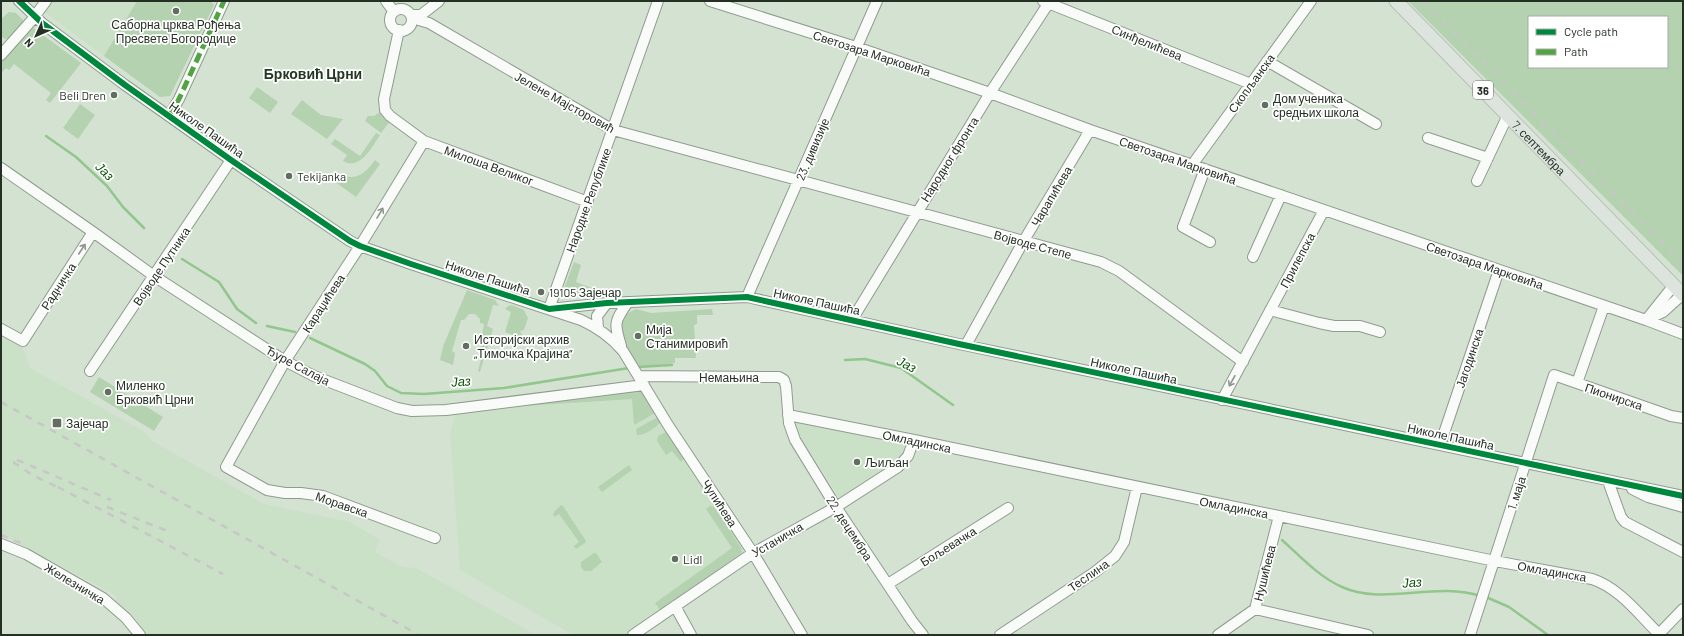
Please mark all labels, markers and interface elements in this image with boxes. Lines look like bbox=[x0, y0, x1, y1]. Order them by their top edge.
marker: Саборна црква Рођења Пресвете Богородице bbox=[171, 6, 181, 16]
north arrow bbox=[16, 16, 56, 56]
legend bbox=[1528, 16, 1668, 68]
place label: Саборна црква Рођења Пресвете Богородице bbox=[111, 17, 241, 46]
street label: Синђелићева bbox=[1109, 21, 1185, 64]
text: Cycle path bbox=[1564, 24, 1618, 38]
street label: Светозара Марковића bbox=[811, 27, 933, 80]
text: N bbox=[21, 36, 36, 51]
text: Path bbox=[1564, 44, 1588, 58]
street label: Скопљанска bbox=[1225, 50, 1277, 115]
district label: Брковић Црни bbox=[264, 65, 362, 82]
street label: Јелене Мајсторовић bbox=[512, 69, 617, 136]
road number: 36 bbox=[1473, 81, 1493, 99]
place label: Beli Dren bbox=[59, 88, 106, 102]
marker: Beli Dren bbox=[109, 90, 119, 100]
place label: Дом ученика средњих школа bbox=[1273, 91, 1359, 120]
street label: Николе Пашића bbox=[167, 98, 247, 160]
marker: Дом ученика средњих школа bbox=[1260, 100, 1270, 110]
street label: Народног фронта bbox=[917, 114, 982, 205]
street label: 23. дивизије bbox=[793, 115, 833, 183]
street label: 7. септембра bbox=[1510, 118, 1569, 178]
street label: Светозара Марковића bbox=[1117, 133, 1239, 188]
street label: Милоша Великог bbox=[443, 142, 536, 188]
street label: Народне Републике bbox=[563, 146, 614, 254]
water label: Јаз bbox=[92, 158, 118, 184]
street label: Чарапићева bbox=[1028, 163, 1075, 229]
place label: Tekijanka bbox=[297, 169, 346, 183]
marker: Tekijanka bbox=[284, 171, 294, 181]
one-way arrow bbox=[376, 208, 384, 219]
street label: Војводе Путника bbox=[130, 224, 193, 308]
street label: Војводе Степе bbox=[992, 227, 1074, 262]
street label: Прилепска bbox=[1277, 230, 1318, 290]
street label: Светозара Марковића bbox=[1424, 238, 1546, 293]
one-way arrow bbox=[78, 244, 86, 255]
street label: Николе Пашића bbox=[444, 257, 532, 297]
street label: Радничка bbox=[38, 260, 79, 313]
street label: Караџићева bbox=[299, 271, 348, 335]
place label: 19105 Зајечар bbox=[549, 285, 622, 300]
street label: Николе Пашића bbox=[772, 285, 862, 317]
marker: 19105 Зајечар bbox=[536, 287, 546, 297]
place label: Мија Станимировић bbox=[646, 322, 728, 351]
street label: Јагодинска bbox=[1452, 326, 1487, 390]
marker: Мија Станимировић bbox=[633, 331, 643, 341]
place label: Историјски архив „Тимочка Крајина” bbox=[474, 332, 573, 361]
marker: Историјски архив „Тимочка Крајина” bbox=[461, 341, 471, 351]
street label: Ђуре Салаја bbox=[263, 342, 333, 389]
water label: Јаз bbox=[894, 352, 919, 376]
street label: Николе Пашића bbox=[1089, 354, 1179, 386]
street label: Немањина bbox=[699, 370, 759, 384]
water label: Јаз bbox=[450, 372, 471, 390]
one-way arrow bbox=[1228, 375, 1236, 387]
place label: Миленко Брковић Црни bbox=[116, 378, 194, 407]
street label: Пионирска bbox=[1583, 380, 1645, 413]
marker: Миленко Брковић Црни bbox=[103, 387, 113, 397]
place label: Зајечар bbox=[66, 416, 109, 431]
marker: Зајечар bbox=[51, 417, 63, 429]
street label: Николе Пашића bbox=[1406, 420, 1496, 452]
street label: Омладинска bbox=[881, 427, 953, 456]
place label: Љиљан bbox=[865, 455, 909, 469]
marker: Љиљан bbox=[852, 457, 862, 467]
street label: 1. маја bbox=[1504, 474, 1529, 512]
street label: Чупићева bbox=[699, 477, 741, 530]
street label: Моравска bbox=[314, 488, 370, 521]
street label: 22. децембра bbox=[823, 493, 876, 564]
street label: Омладинска bbox=[1198, 493, 1270, 522]
street label: Устаничка bbox=[749, 519, 805, 559]
street label: Бољевачка bbox=[917, 523, 979, 569]
street label: Нушићева bbox=[1250, 543, 1279, 603]
place label: Lidl bbox=[683, 552, 702, 566]
marker: Lidl bbox=[670, 554, 680, 564]
street label: Теслина bbox=[1065, 556, 1111, 594]
street label: Омладинска bbox=[1516, 558, 1588, 585]
street label: Железничка bbox=[42, 560, 108, 607]
water label: Јаз bbox=[1401, 573, 1422, 591]

